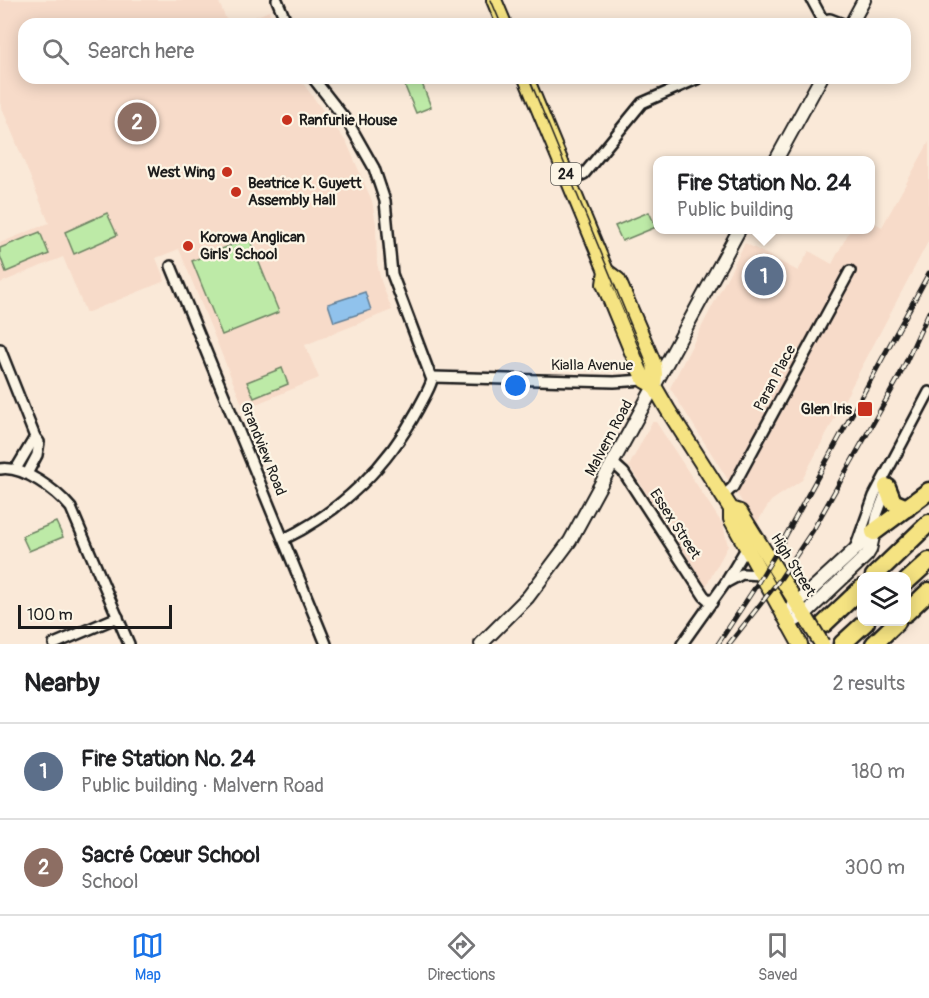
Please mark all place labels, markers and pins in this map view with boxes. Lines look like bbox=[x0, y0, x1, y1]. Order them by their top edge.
pin: 2 bbox=[118, 100, 156, 144]
place label: Ranfurlie House bbox=[299, 111, 398, 130]
marker: Ranfurlie House bbox=[280, 113, 294, 127]
place label: West Wing bbox=[147, 163, 215, 182]
marker: West Wing bbox=[220, 165, 234, 179]
place label: Beatrice K. Guyett Assembly Hall bbox=[248, 174, 363, 210]
marker: Beatrice K. Guyett Assembly Hall bbox=[229, 185, 243, 199]
place label: Korowa Anglican Girls' School bbox=[200, 228, 306, 264]
marker: Korowa Anglican Girls' School bbox=[181, 239, 195, 253]
pin: 1 bbox=[744, 254, 783, 298]
place label: Glen Iris bbox=[801, 400, 852, 419]
marker: Glen Iris bbox=[856, 400, 874, 418]

